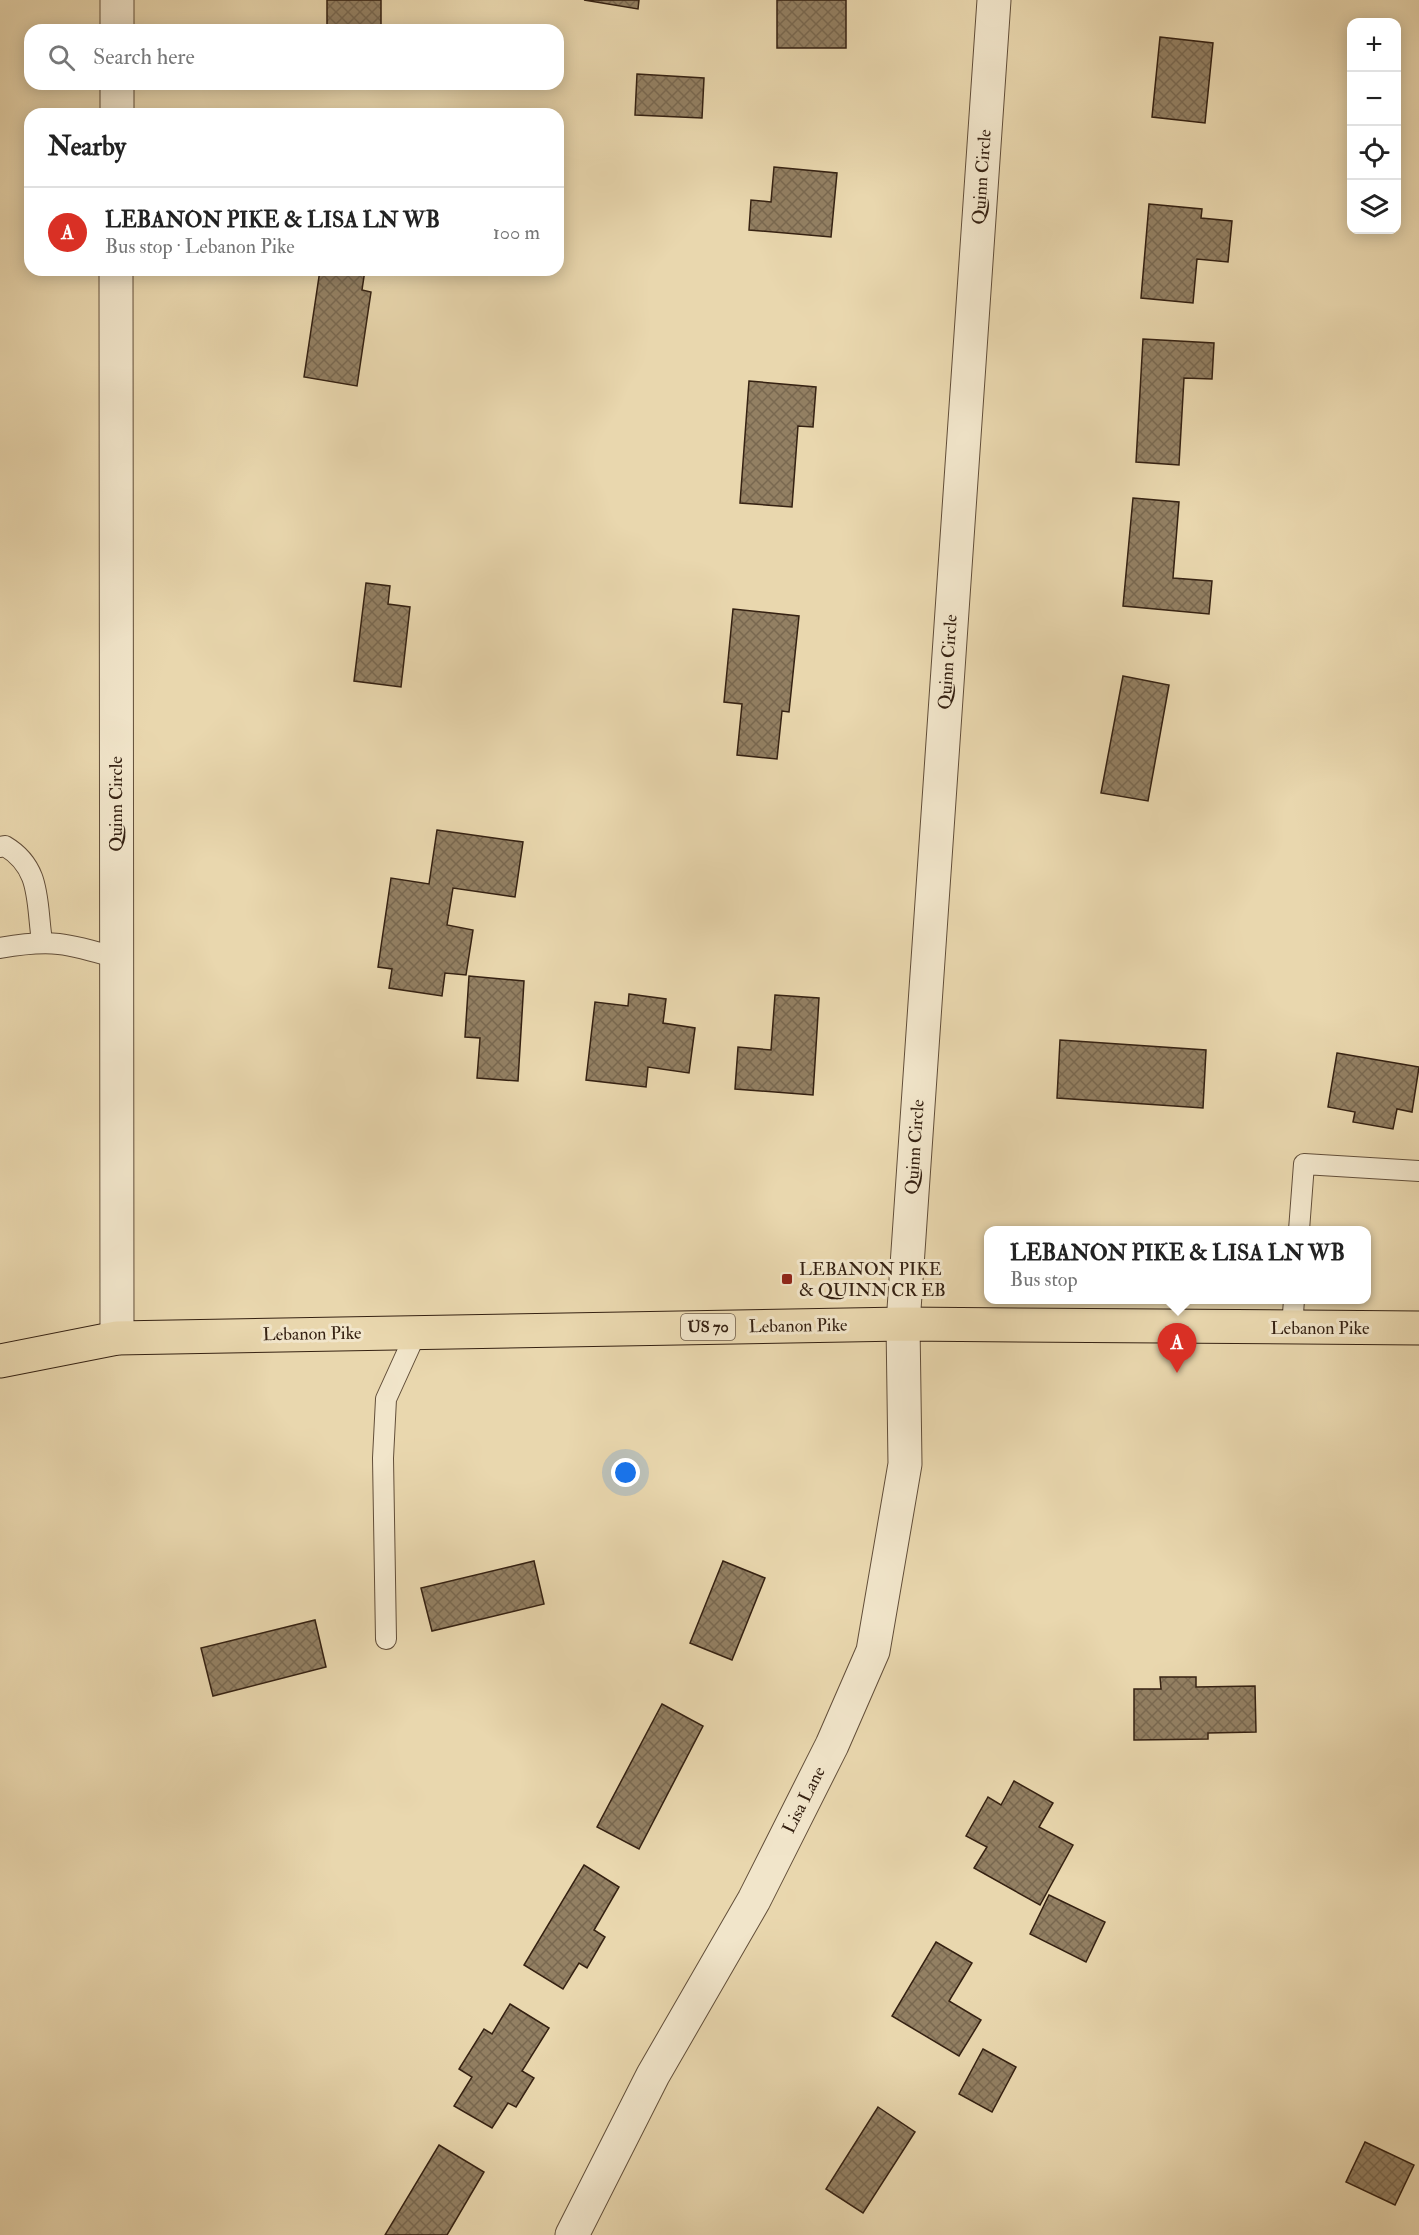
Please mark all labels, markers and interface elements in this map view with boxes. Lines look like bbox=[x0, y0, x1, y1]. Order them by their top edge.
map controls bbox=[1347, 18, 1401, 234]
button: + bbox=[1347, 18, 1401, 72]
search box bbox=[24, 24, 564, 90]
icon: search bbox=[45, 41, 78, 74]
text: Search here bbox=[93, 43, 195, 71]
button: − bbox=[1347, 72, 1401, 126]
button: locate bbox=[1347, 126, 1401, 180]
street label: Quinn Circle bbox=[967, 128, 997, 225]
text: Nearby bbox=[48, 131, 126, 163]
button: layers bbox=[1347, 180, 1401, 234]
text: LEBANON PIKE & LISA LN WB bbox=[105, 206, 440, 234]
text: A bbox=[61, 220, 74, 245]
text: 100 m bbox=[493, 220, 540, 245]
text: Bus stop · Lebanon Pike bbox=[105, 234, 295, 259]
street label: Quinn Circle bbox=[933, 613, 963, 710]
street label: Quinn Circle bbox=[105, 756, 128, 852]
street label: Quinn Circle bbox=[900, 1098, 930, 1195]
popup bbox=[984, 1226, 1371, 1304]
text: LEBANON PIKE & LISA LN WB bbox=[1010, 1239, 1345, 1267]
place label: LEBANON PIKE & QUINN CR EB bbox=[799, 1258, 946, 1302]
text: Bus stop bbox=[1010, 1267, 1078, 1292]
marker: LEBANON PIKE & QUINN CR EB bbox=[780, 1272, 794, 1286]
road number: US 70 bbox=[681, 1314, 735, 1340]
street label: Lebanon Pike bbox=[748, 1314, 848, 1338]
street label: Lebanon Pike bbox=[1271, 1317, 1370, 1340]
street label: Lebanon Pike bbox=[262, 1322, 362, 1346]
pin: A bbox=[1158, 1324, 1196, 1373]
your location bbox=[611, 1458, 640, 1487]
street label: Lisa Lane bbox=[777, 1762, 831, 1837]

